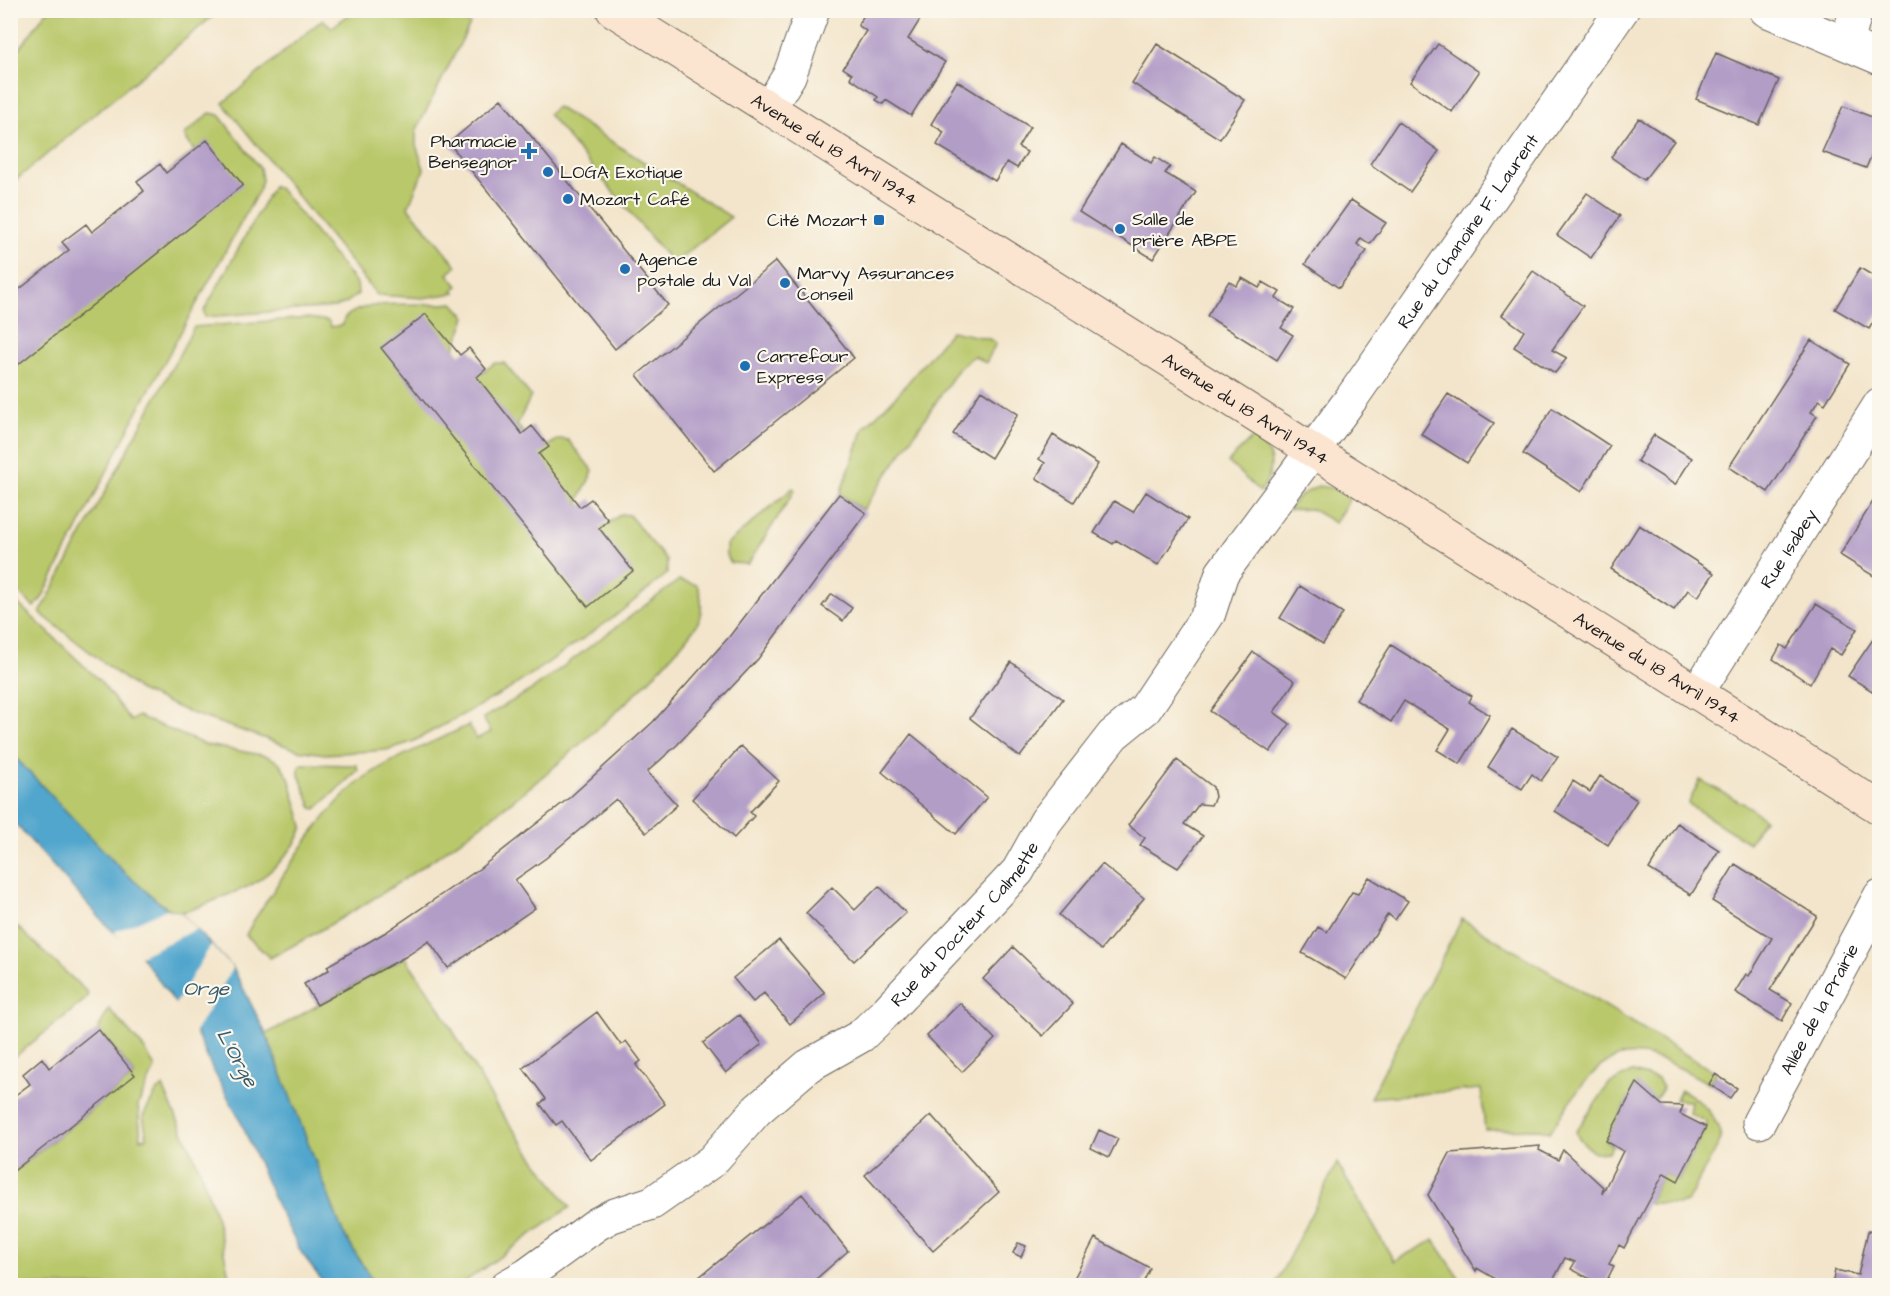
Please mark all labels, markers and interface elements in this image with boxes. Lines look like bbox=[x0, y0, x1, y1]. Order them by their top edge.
street label: Avenue du 18 Avril 1944 bbox=[746, 88, 923, 212]
street label: Rue du Chanoine F. Laurent bbox=[1391, 128, 1545, 334]
place label: Pharmacie Bensegnor bbox=[428, 129, 517, 176]
marker: Pharmacie Bensegnor bbox=[522, 144, 536, 158]
place label: LOGA Exotique bbox=[560, 160, 683, 185]
marker: LOGA Exotique bbox=[541, 165, 555, 179]
place label: Mozart Café bbox=[580, 187, 690, 212]
marker: Mozart Café bbox=[561, 192, 575, 206]
place label: Salle de prière ABPE bbox=[1132, 207, 1238, 253]
place label: Cité Mozart bbox=[767, 208, 868, 233]
marker: Cité Mozart bbox=[872, 213, 886, 227]
marker: Salle de prière ABPE bbox=[1113, 222, 1127, 236]
place label: Agence postale du Val bbox=[637, 247, 751, 293]
place label: Marvy Assurances Conseil bbox=[797, 261, 954, 307]
marker: Agence postale du Val bbox=[618, 262, 632, 276]
marker: Marvy Assurances Conseil bbox=[778, 276, 792, 290]
place label: Carrefour Express bbox=[757, 344, 848, 390]
street label: Avenue du 18 Avril 1944 bbox=[1158, 347, 1334, 471]
marker: Carrefour Express bbox=[738, 359, 752, 373]
street label: Rue Isabey bbox=[1754, 504, 1824, 593]
street label: Avenue du 18 Avril 1944 bbox=[1569, 606, 1746, 730]
street label: Rue du Docteur Calmette bbox=[885, 837, 1045, 1012]
street label: Allée de la Prairie bbox=[1774, 939, 1865, 1079]
water label: Orge bbox=[183, 975, 230, 1004]
water label: L'Orge bbox=[209, 1024, 265, 1094]

